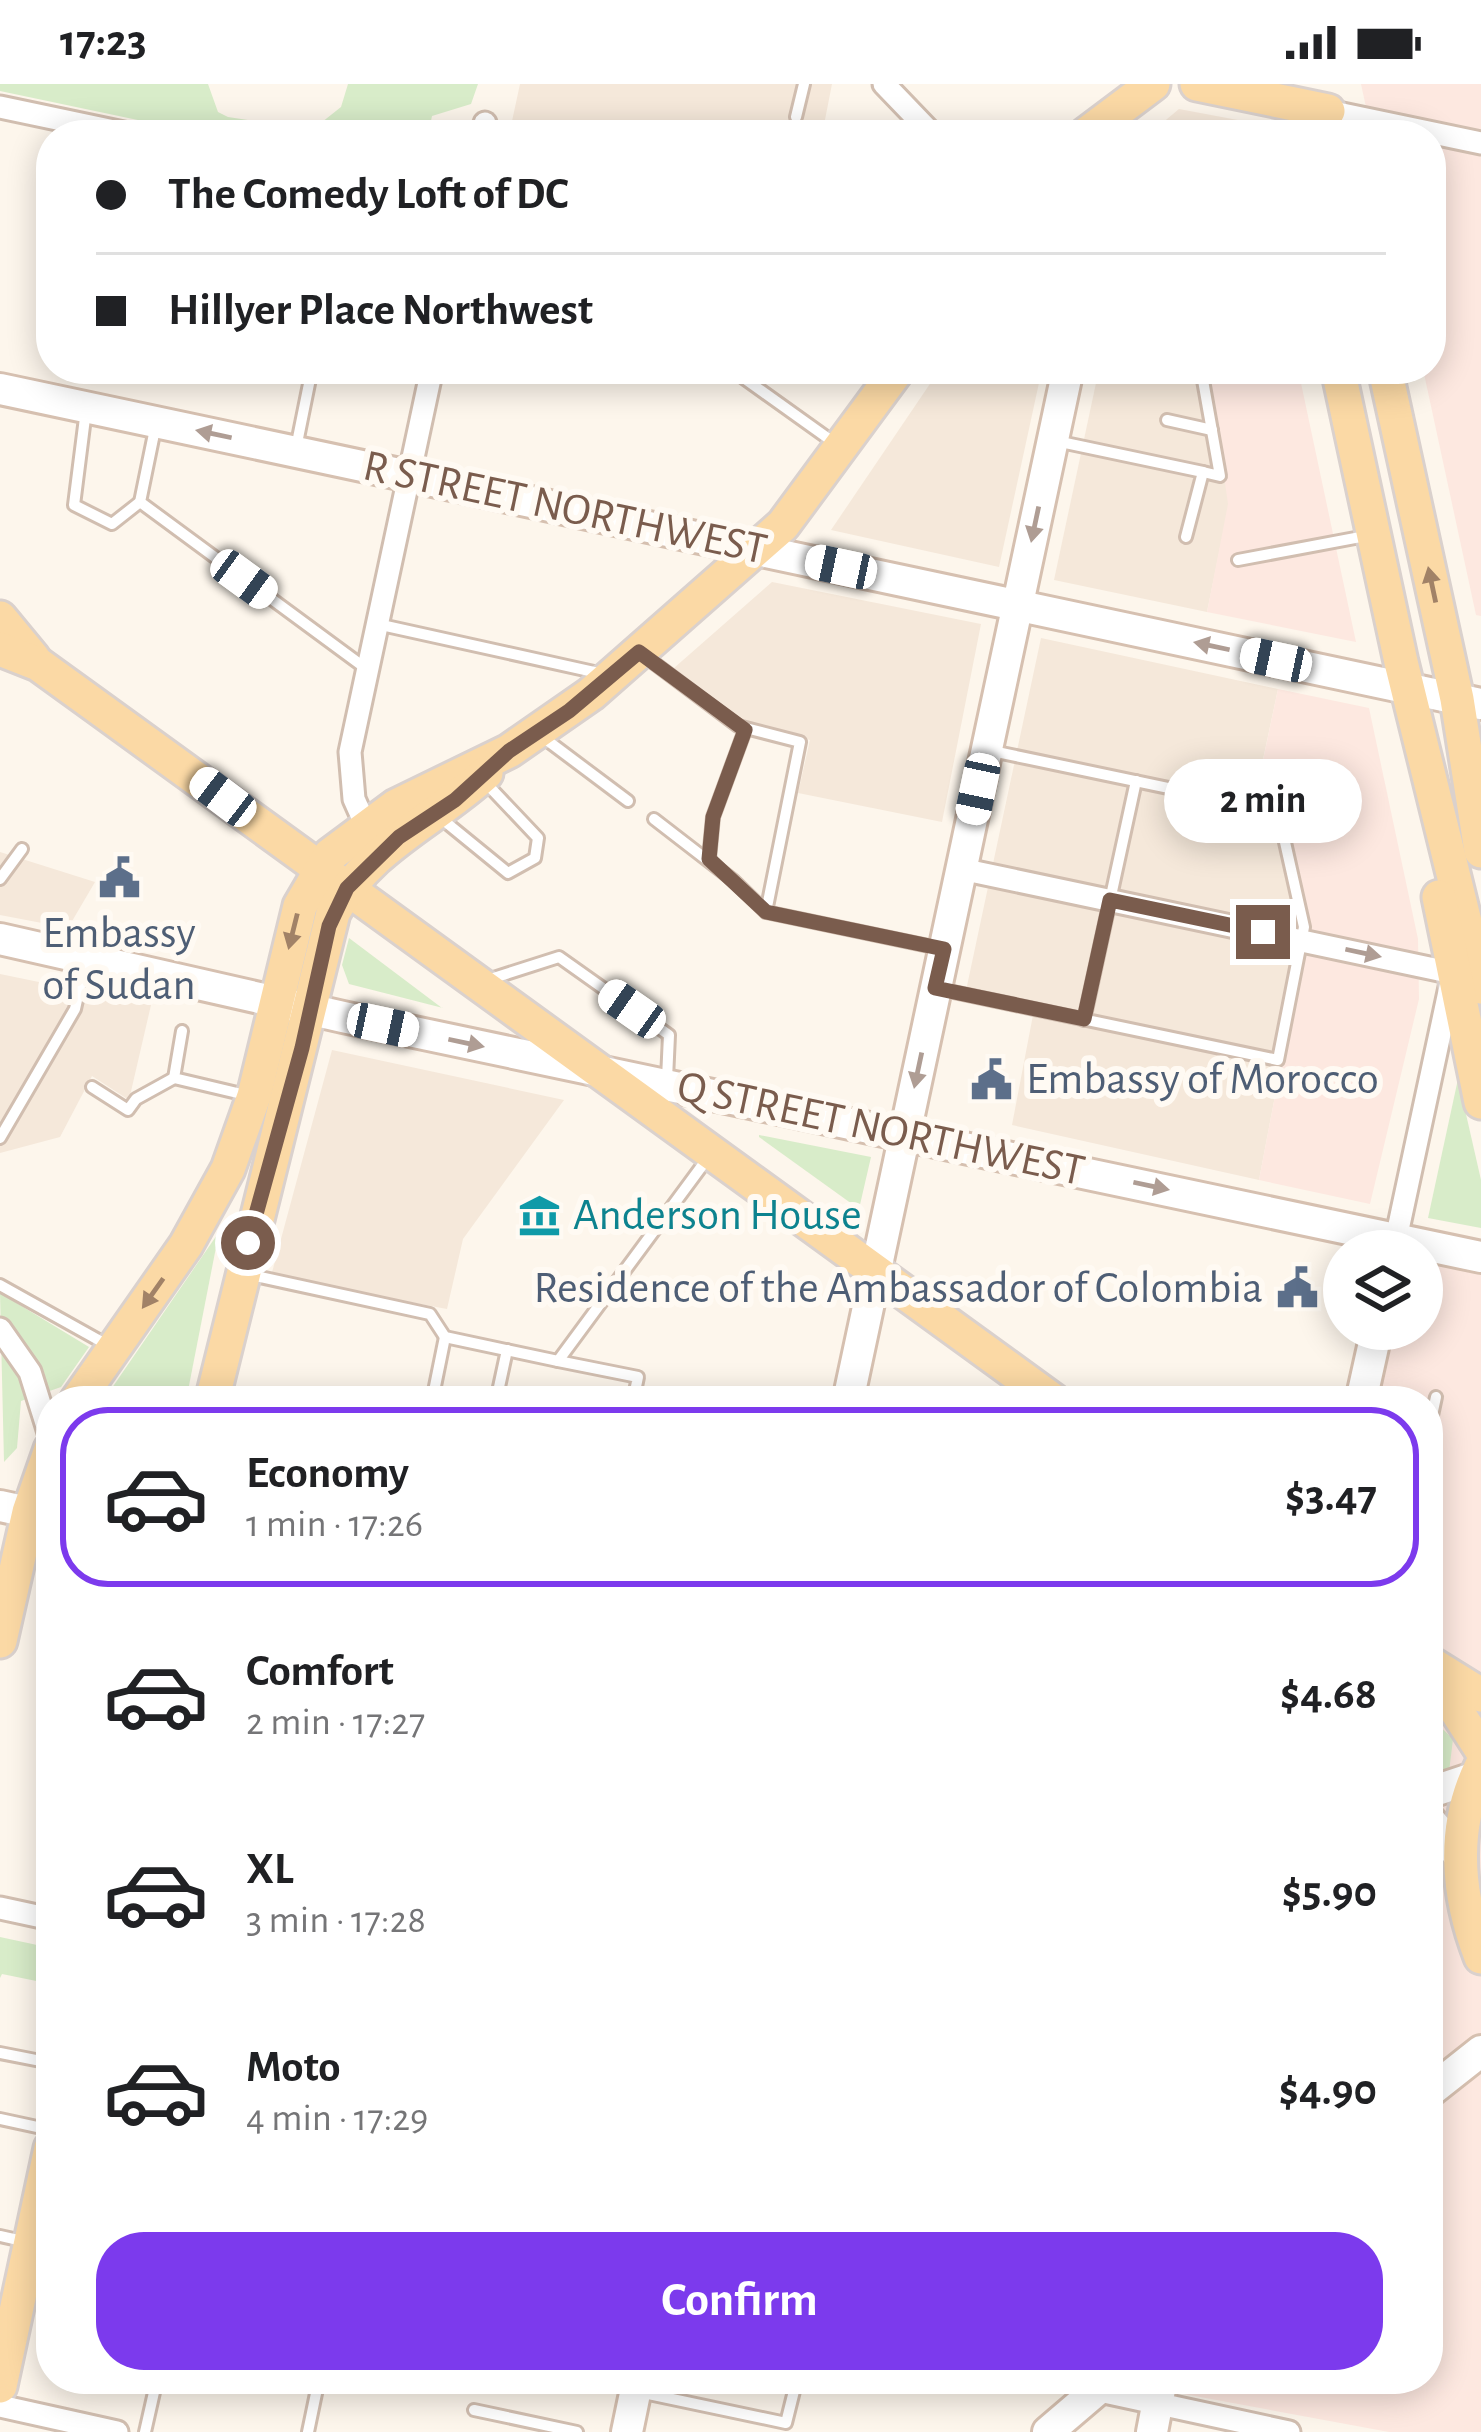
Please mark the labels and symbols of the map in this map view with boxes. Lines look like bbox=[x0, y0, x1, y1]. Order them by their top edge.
one-way arrow bbox=[195, 424, 233, 443]
street label: R STREET NORTHWEST bbox=[359, 443, 771, 573]
one-way arrow bbox=[1024, 506, 1043, 544]
car bbox=[802, 542, 880, 592]
car bbox=[204, 543, 284, 615]
one-way arrow bbox=[1422, 565, 1441, 603]
car bbox=[1237, 635, 1315, 685]
one-way arrow bbox=[1192, 636, 1230, 655]
car bbox=[953, 750, 1003, 828]
callout: 2 min bbox=[1164, 758, 1362, 842]
car bbox=[183, 761, 263, 833]
public building icon: Embassy of Sudan bbox=[96, 854, 142, 900]
route end bbox=[1236, 905, 1290, 959]
place label: Embassy of Sudan bbox=[42, 911, 196, 1008]
one-way arrow bbox=[283, 913, 302, 951]
one-way arrow bbox=[1345, 945, 1383, 964]
car bbox=[592, 974, 672, 1044]
car bbox=[344, 1000, 422, 1050]
one-way arrow bbox=[448, 1034, 485, 1053]
one-way arrow bbox=[908, 1052, 927, 1090]
public building icon: Embassy of Morocco bbox=[969, 1056, 1015, 1102]
place label: Embassy of Morocco bbox=[1026, 1057, 1379, 1102]
street label: Q STREET NORTHWEST bbox=[673, 1064, 1089, 1194]
one-way arrow bbox=[1133, 1177, 1171, 1196]
museum icon: Anderson House bbox=[516, 1192, 562, 1238]
place label: Anderson House bbox=[573, 1193, 862, 1238]
route start bbox=[221, 1216, 275, 1270]
public building icon: Residence of the Ambassador of Colombia bbox=[1274, 1265, 1320, 1311]
place label: Residence of the Ambassador of Colombia bbox=[534, 1266, 1263, 1311]
one-way arrow bbox=[142, 1277, 165, 1310]

